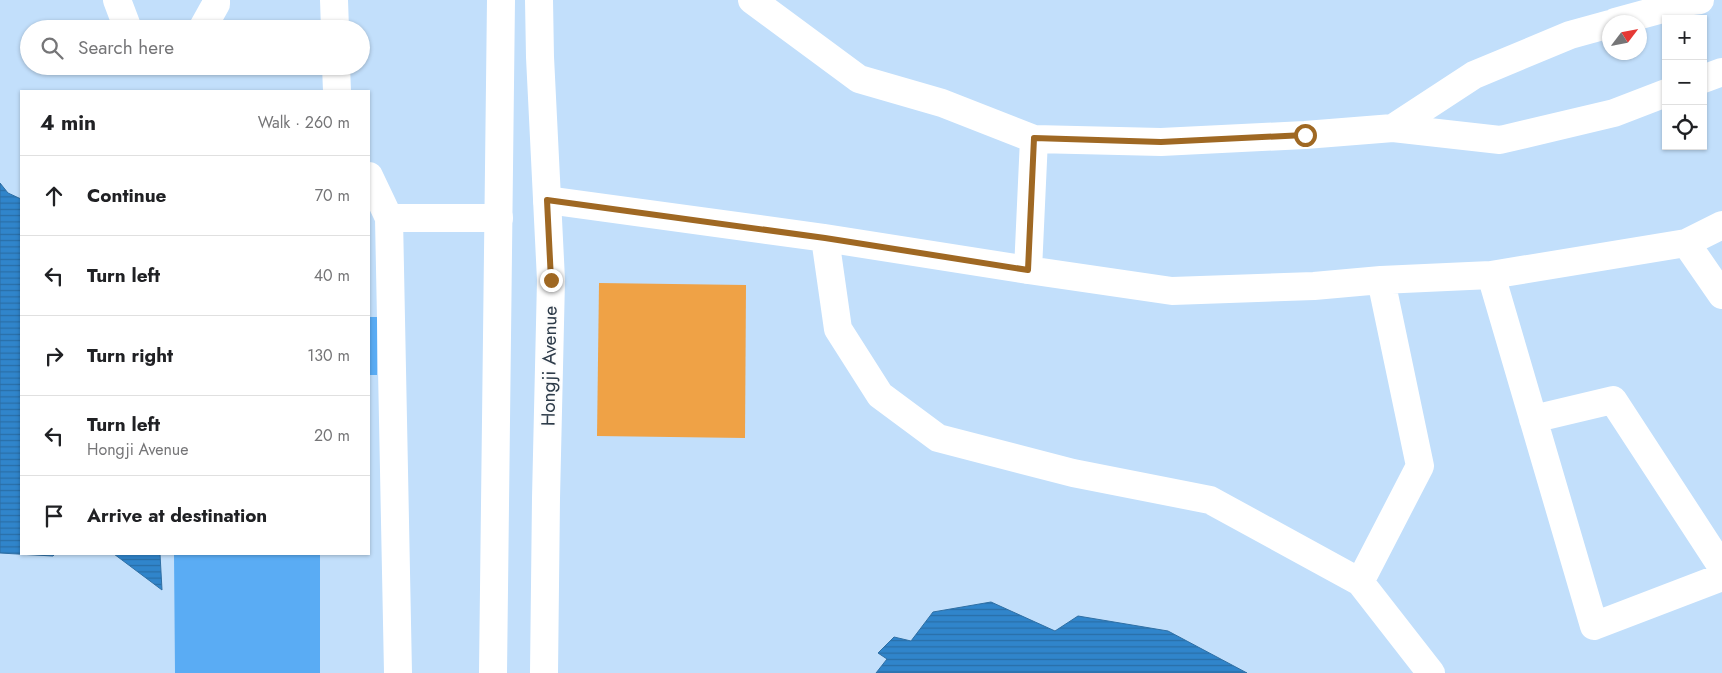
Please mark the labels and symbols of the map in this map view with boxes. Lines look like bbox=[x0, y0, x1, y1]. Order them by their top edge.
north arrow bbox=[1602, 15, 1647, 60]
route start bbox=[1294, 124, 1317, 147]
route end bbox=[540, 269, 563, 292]
street label: Hongji Avenue bbox=[534, 305, 564, 426]

